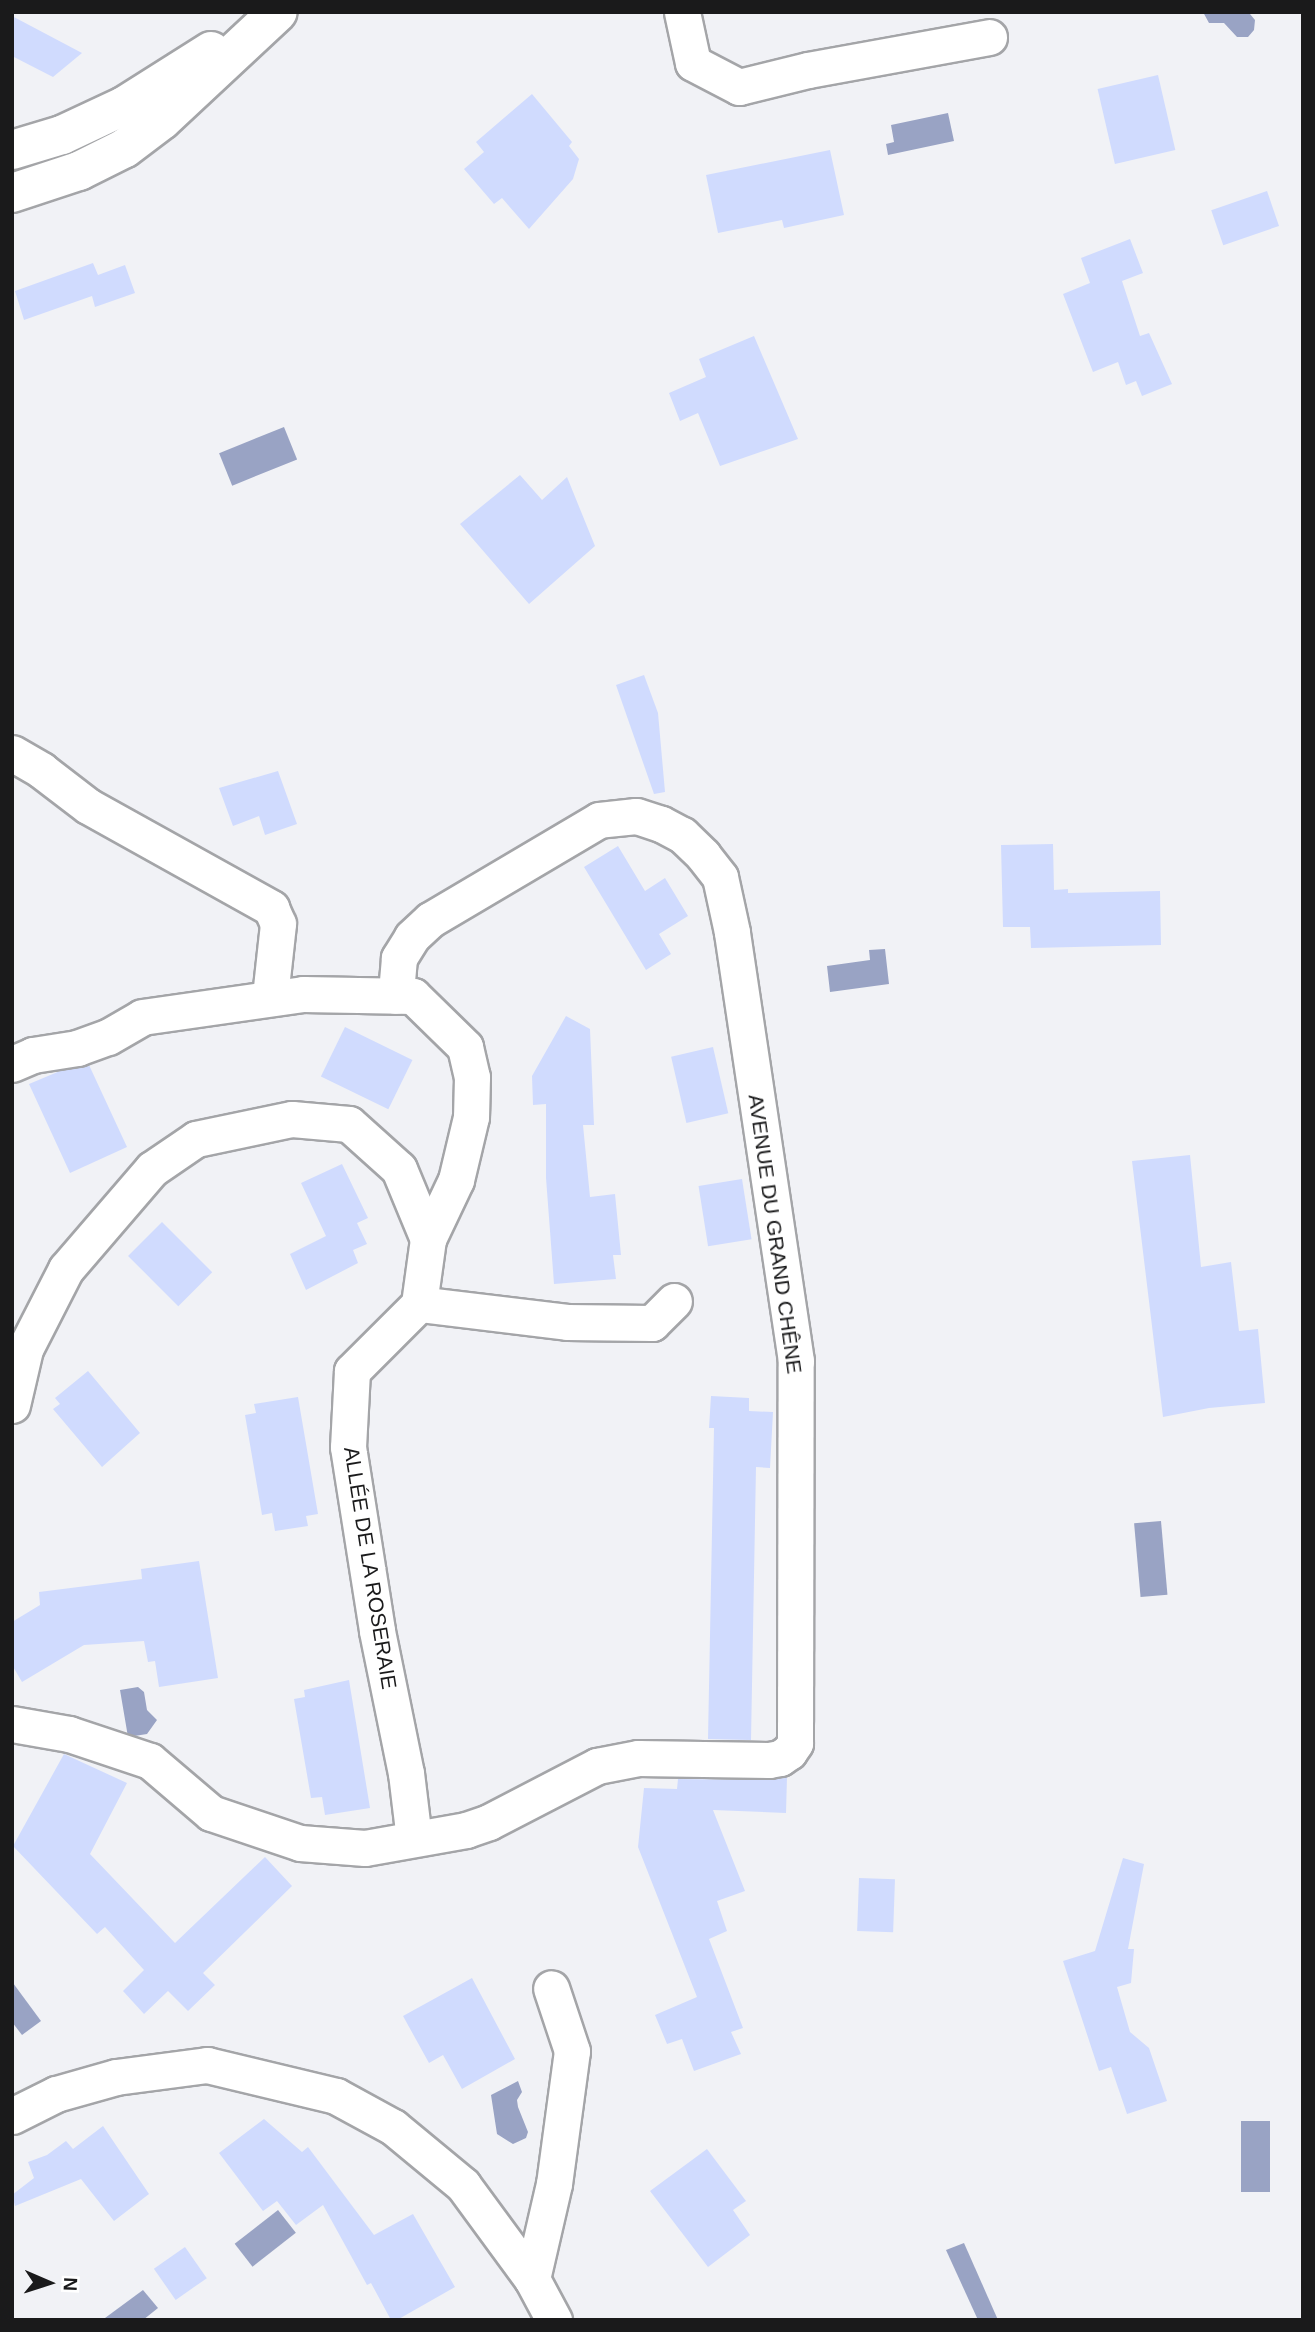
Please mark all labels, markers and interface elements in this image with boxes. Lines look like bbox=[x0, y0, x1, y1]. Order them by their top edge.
street label: AVENUE DU GRAND CHÊNE bbox=[743, 1093, 807, 1375]
street label: ALLÉE DE LA ROSERAIE bbox=[338, 1444, 402, 1692]
north arrow bbox=[14, 2248, 84, 2318]
text: N bbox=[60, 2277, 81, 2292]

